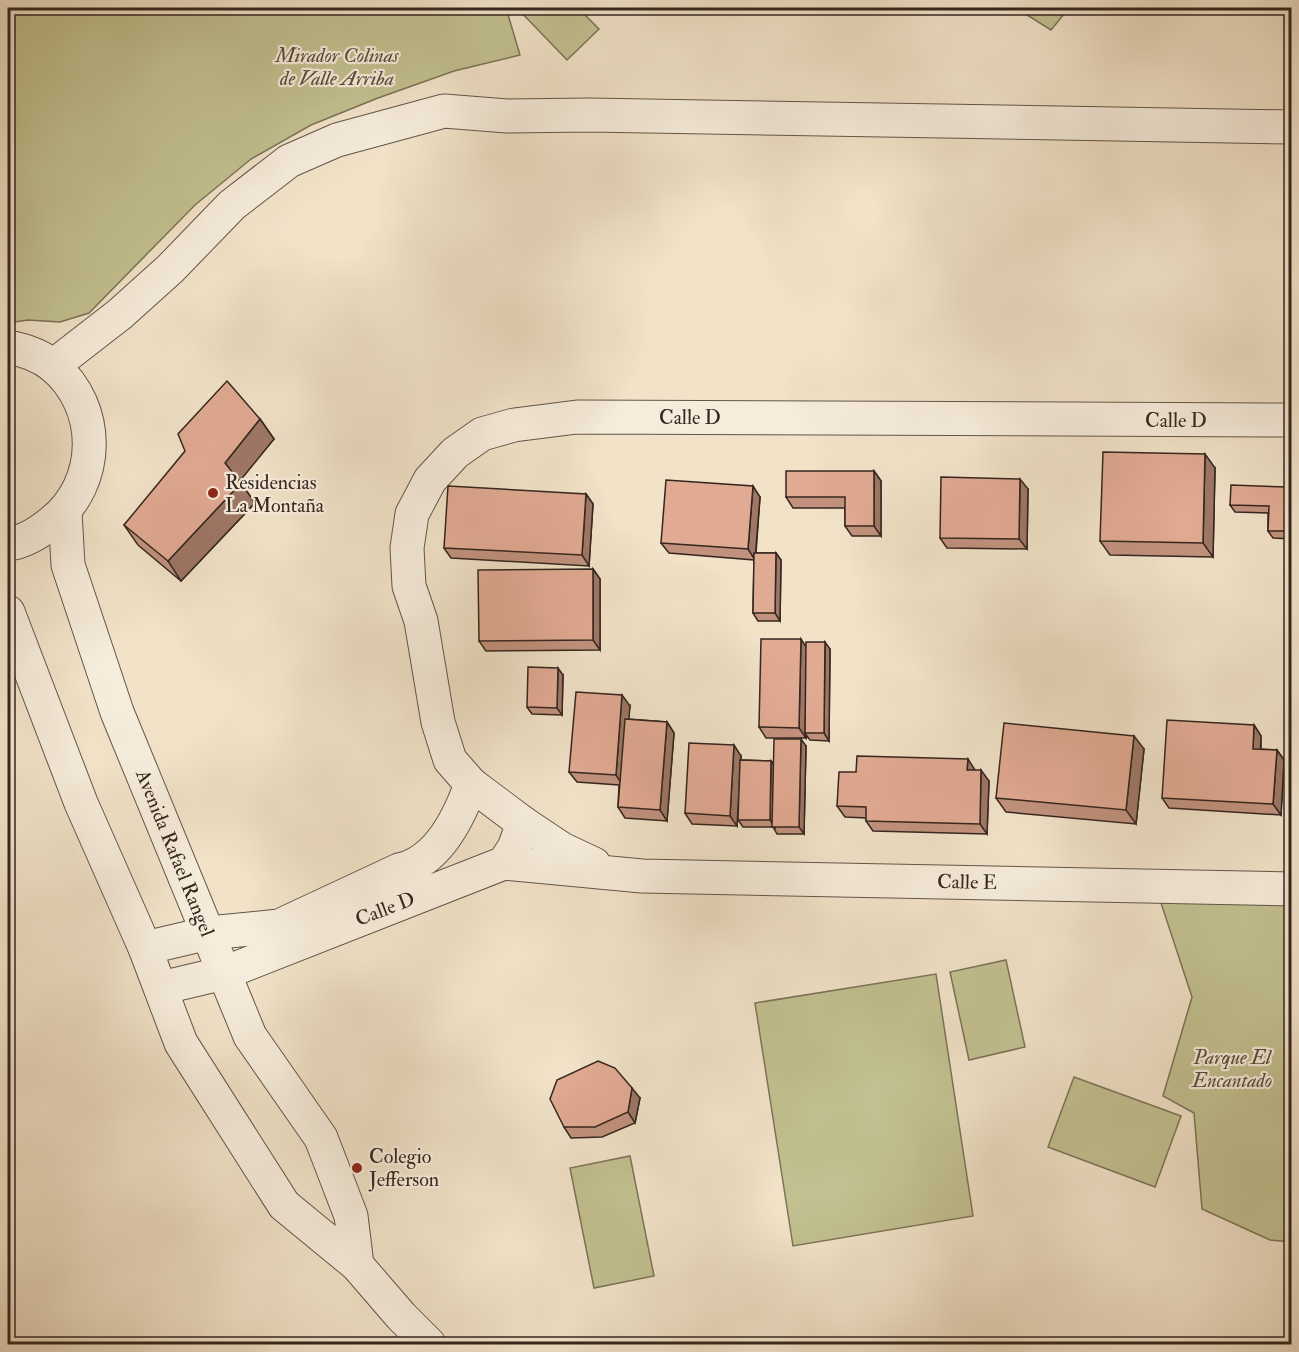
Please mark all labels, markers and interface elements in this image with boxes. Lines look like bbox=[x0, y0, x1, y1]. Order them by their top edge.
park label: Mirador Colinas de Valle Arriba bbox=[274, 43, 399, 91]
street label: Calle D bbox=[659, 405, 721, 430]
street label: Calle D bbox=[1145, 408, 1207, 433]
place label: Residencias La Montaña bbox=[225, 470, 325, 518]
marker: Residencias La Montaña bbox=[206, 486, 220, 500]
street label: Avenida Rafael Rangel bbox=[130, 765, 220, 940]
street label: Calle E bbox=[937, 869, 997, 895]
street label: Calle D bbox=[352, 886, 418, 932]
park label: Parque El Encantado bbox=[1190, 1045, 1273, 1093]
place label: Colegio Jefferson bbox=[368, 1144, 439, 1192]
marker: Colegio Jefferson bbox=[350, 1161, 364, 1175]

